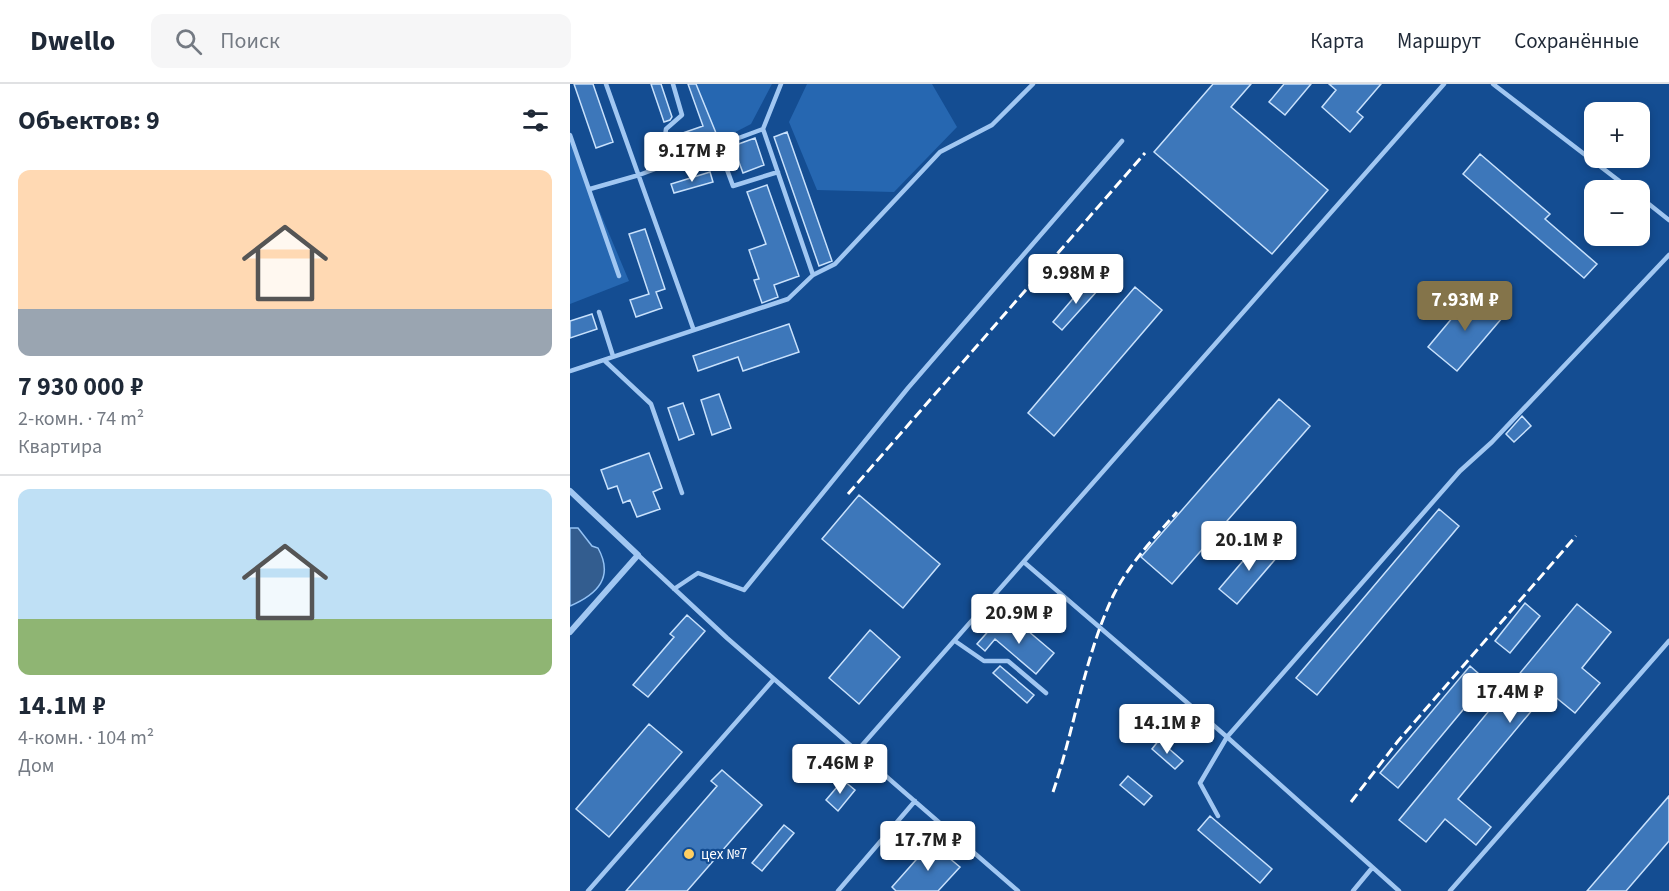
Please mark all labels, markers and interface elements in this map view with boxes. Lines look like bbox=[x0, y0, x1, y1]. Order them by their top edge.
search box bbox=[151, 14, 571, 68]
text: Dwello bbox=[30, 21, 115, 61]
icon: search bbox=[172, 25, 205, 58]
text: Поиск bbox=[220, 25, 280, 57]
text: Карта bbox=[1310, 26, 1364, 56]
text: Маршрут bbox=[1397, 26, 1481, 56]
text: Сохранённые bbox=[1514, 26, 1639, 56]
text: Объектов: 9 bbox=[18, 102, 160, 139]
map controls bbox=[1584, 102, 1650, 246]
button: + bbox=[1584, 102, 1650, 168]
icon: filters bbox=[519, 104, 552, 137]
pin: 9.17M ₽ bbox=[637, 132, 747, 183]
text: 9.17M ₽ bbox=[658, 137, 726, 165]
button: − bbox=[1584, 180, 1650, 246]
icon: home bbox=[231, 209, 339, 317]
pin: 9.98M ₽ bbox=[1021, 254, 1131, 305]
text: 9.98M ₽ bbox=[1042, 259, 1110, 287]
pin: 7.93M ₽ bbox=[1410, 281, 1520, 332]
text: 7.93M ₽ bbox=[1431, 286, 1499, 314]
text: 7 930 000 ₽ bbox=[18, 368, 143, 405]
text: 2-комн. · 74 m² bbox=[18, 405, 144, 433]
text: Квартира bbox=[18, 433, 102, 461]
pin: 20.1M ₽ bbox=[1194, 521, 1304, 572]
text: 20.1M ₽ bbox=[1215, 526, 1283, 554]
icon: home bbox=[231, 528, 339, 636]
pin: 20.9M ₽ bbox=[964, 594, 1074, 645]
text: 20.9M ₽ bbox=[985, 599, 1053, 627]
pin: 17.4M ₽ bbox=[1455, 673, 1565, 724]
text: 17.4M ₽ bbox=[1476, 678, 1544, 706]
text: 14.1M ₽ bbox=[18, 687, 106, 724]
pin: 14.1M ₽ bbox=[1112, 704, 1222, 755]
text: 14.1M ₽ bbox=[1133, 709, 1201, 737]
text: 4-комн. · 104 m² bbox=[18, 724, 154, 752]
pin: 7.46M ₽ bbox=[785, 744, 895, 795]
text: 7.46M ₽ bbox=[806, 749, 874, 777]
text: Дом bbox=[18, 752, 54, 780]
pin: 17.7M ₽ bbox=[873, 821, 983, 872]
text: 17.7M ₽ bbox=[894, 826, 962, 854]
place label: цех №7 bbox=[701, 844, 747, 865]
marker: цех №7 bbox=[682, 847, 696, 861]

